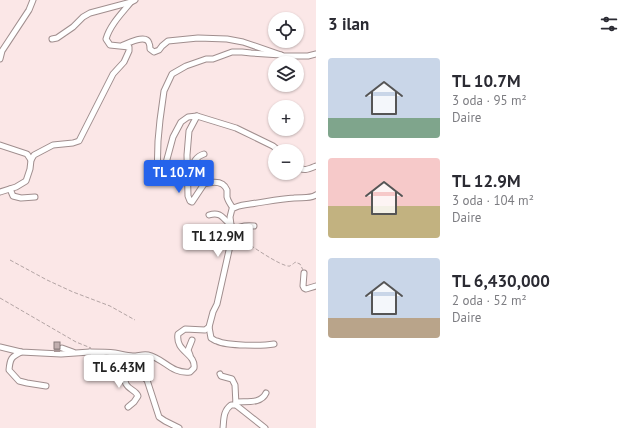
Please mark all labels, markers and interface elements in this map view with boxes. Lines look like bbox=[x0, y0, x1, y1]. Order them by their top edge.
map controls bbox=[268, 12, 304, 180]
button: locate bbox=[268, 12, 304, 48]
text: 3 ilan bbox=[328, 13, 369, 35]
icon: filters bbox=[598, 13, 620, 35]
button: layers bbox=[268, 56, 304, 92]
text: TL 10.7M bbox=[452, 70, 521, 92]
icon: home bbox=[360, 74, 408, 122]
text: 3 oda · 95 m² bbox=[452, 92, 527, 109]
button: + bbox=[268, 100, 304, 136]
text: Daire bbox=[452, 109, 481, 126]
button: − bbox=[268, 144, 304, 180]
pin: TL 10.7M bbox=[138, 160, 220, 194]
text: TL 10.7M bbox=[153, 164, 205, 181]
text: TL 12.9M bbox=[452, 170, 521, 192]
icon: home bbox=[360, 174, 408, 222]
text: 3 oda · 104 m² bbox=[452, 192, 534, 209]
text: Daire bbox=[452, 209, 481, 226]
pin: TL 12.9M bbox=[177, 224, 259, 258]
text: TL 12.9M bbox=[192, 228, 244, 245]
text: TL 6,430,000 bbox=[452, 270, 550, 292]
icon: home bbox=[360, 274, 408, 322]
text: 2 oda · 52 m² bbox=[452, 292, 527, 309]
text: Daire bbox=[452, 309, 481, 326]
pin: TL 6.43M bbox=[78, 355, 160, 389]
text: TL 6.43M bbox=[93, 359, 145, 376]

